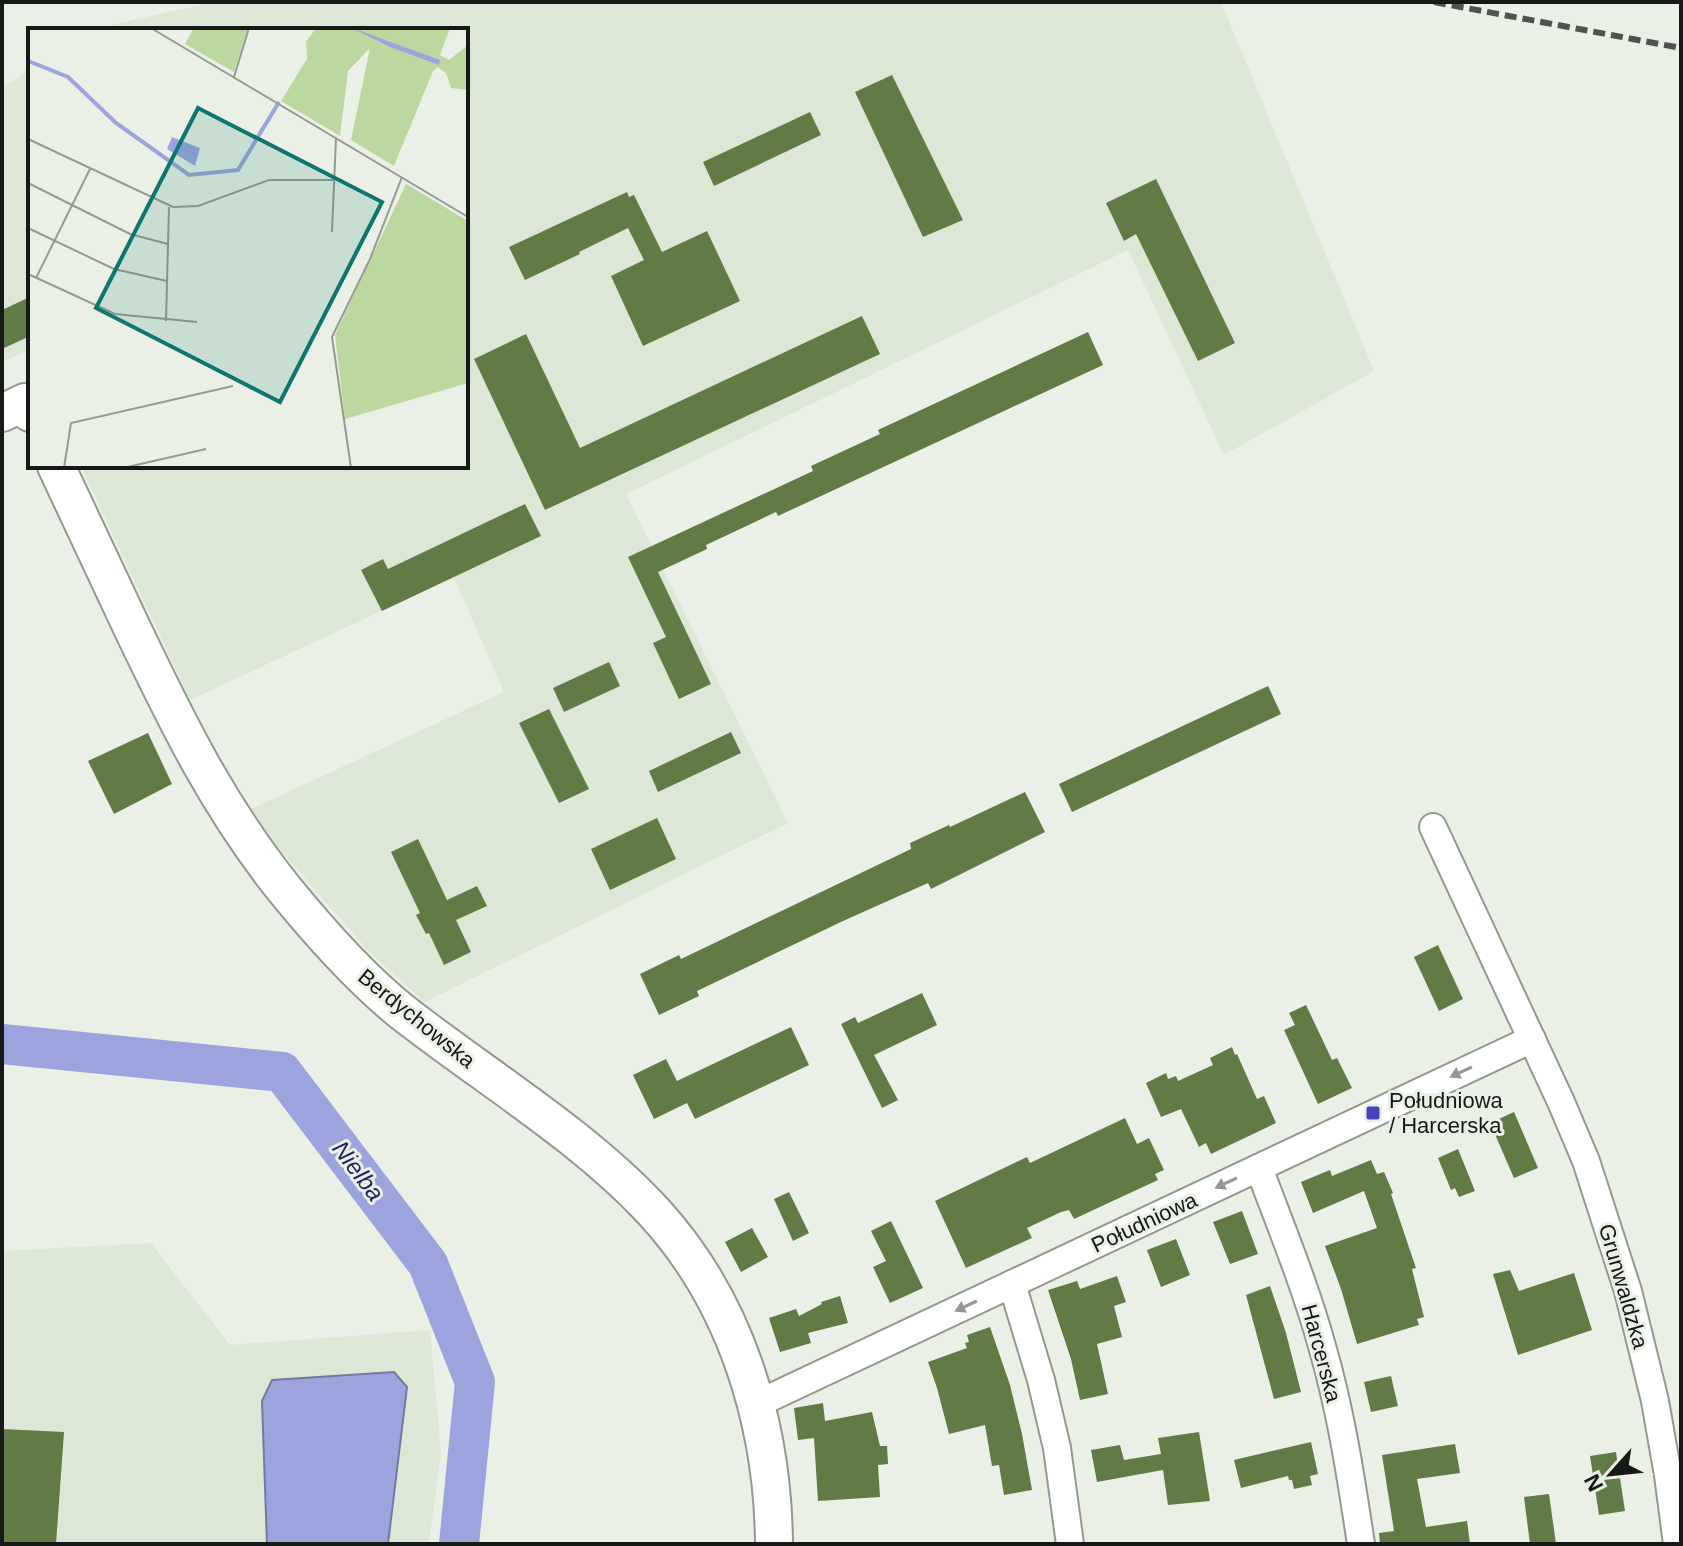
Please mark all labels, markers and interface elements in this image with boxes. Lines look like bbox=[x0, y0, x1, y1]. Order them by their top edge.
inset map bbox=[28, 28, 468, 468]
street label: Berdychowska bbox=[353, 964, 481, 1074]
one-way arrow bbox=[1450, 1065, 1473, 1079]
place label: Południowa / Harcerska bbox=[1389, 1088, 1504, 1138]
marker: Południowa / Harcerska bbox=[1364, 1104, 1382, 1122]
water label: Nielba bbox=[327, 1135, 390, 1206]
one-way arrow bbox=[1215, 1176, 1238, 1190]
street label: Południowa bbox=[1087, 1187, 1202, 1258]
street label: Grunwaldzka bbox=[1594, 1221, 1653, 1352]
one-way arrow bbox=[954, 1299, 977, 1313]
street label: Harcerska bbox=[1296, 1301, 1347, 1406]
north arrow bbox=[1571, 1434, 1651, 1514]
text: N bbox=[1579, 1470, 1608, 1496]

